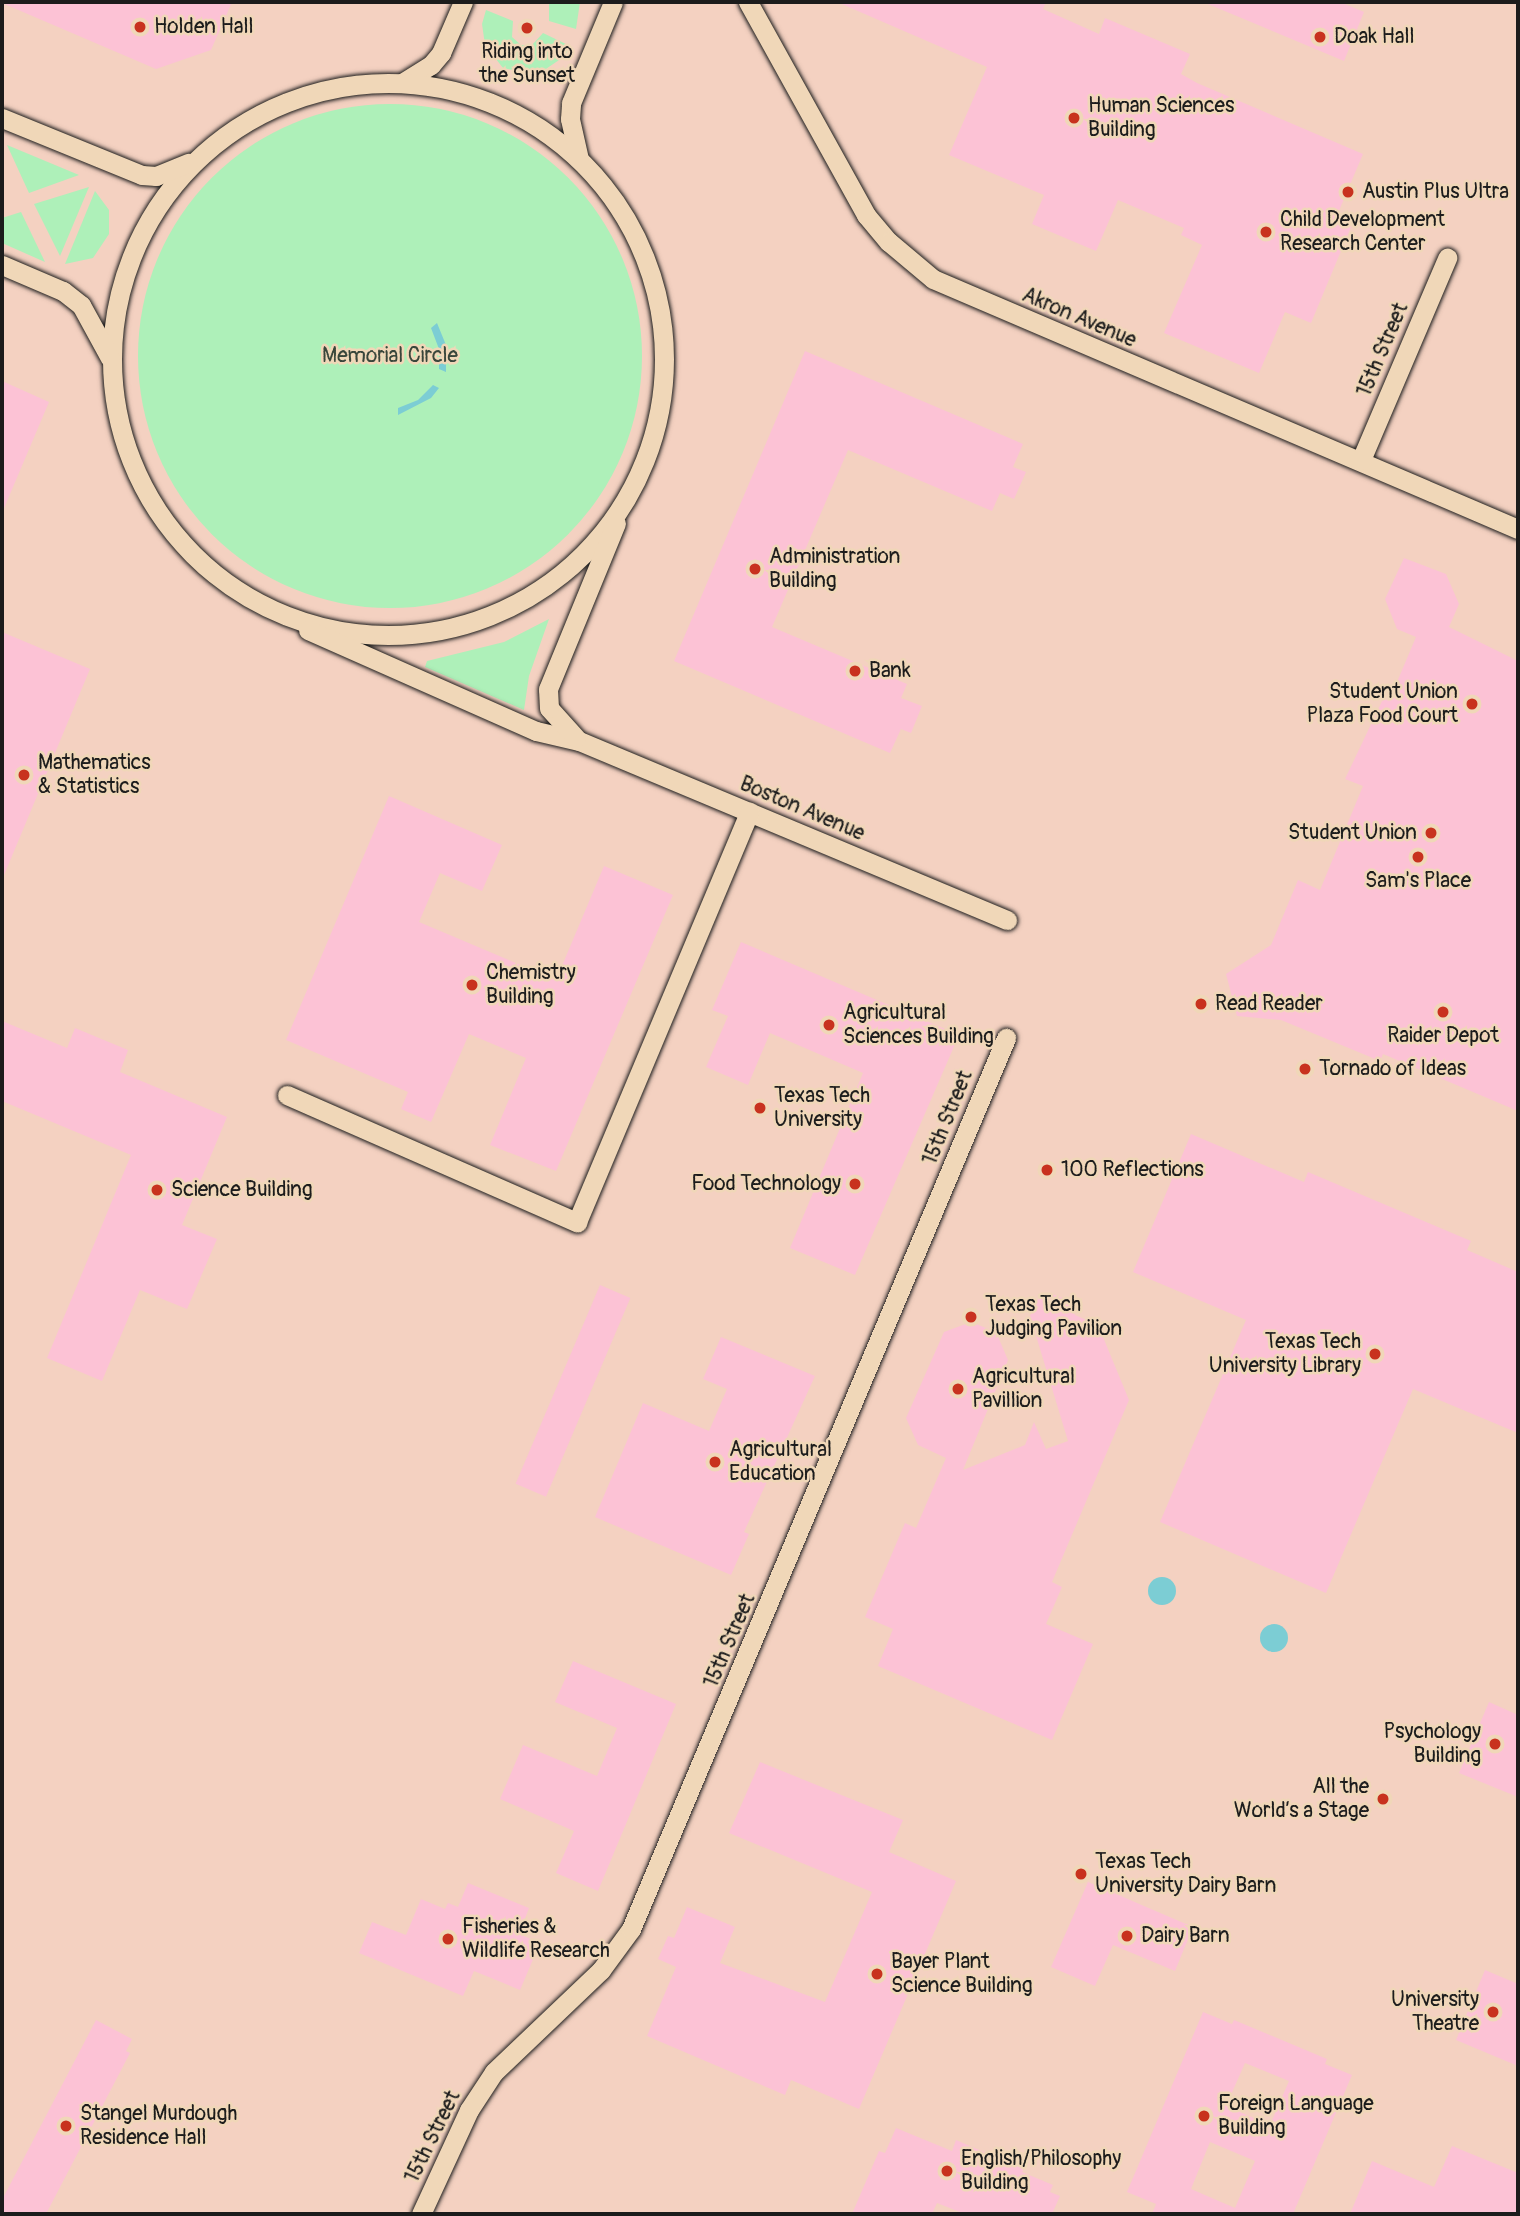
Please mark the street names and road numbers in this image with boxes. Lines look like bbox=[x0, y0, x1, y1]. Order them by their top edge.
street label: Akron Avenue bbox=[1018, 283, 1140, 353]
street label: 15th Street bbox=[1352, 299, 1414, 401]
street label: Boston Avenue bbox=[736, 771, 868, 847]
street label: 15th Street bbox=[918, 1067, 978, 1169]
street label: 15th Street bbox=[699, 1590, 761, 1692]
street label: 15th Street bbox=[400, 2087, 466, 2187]

